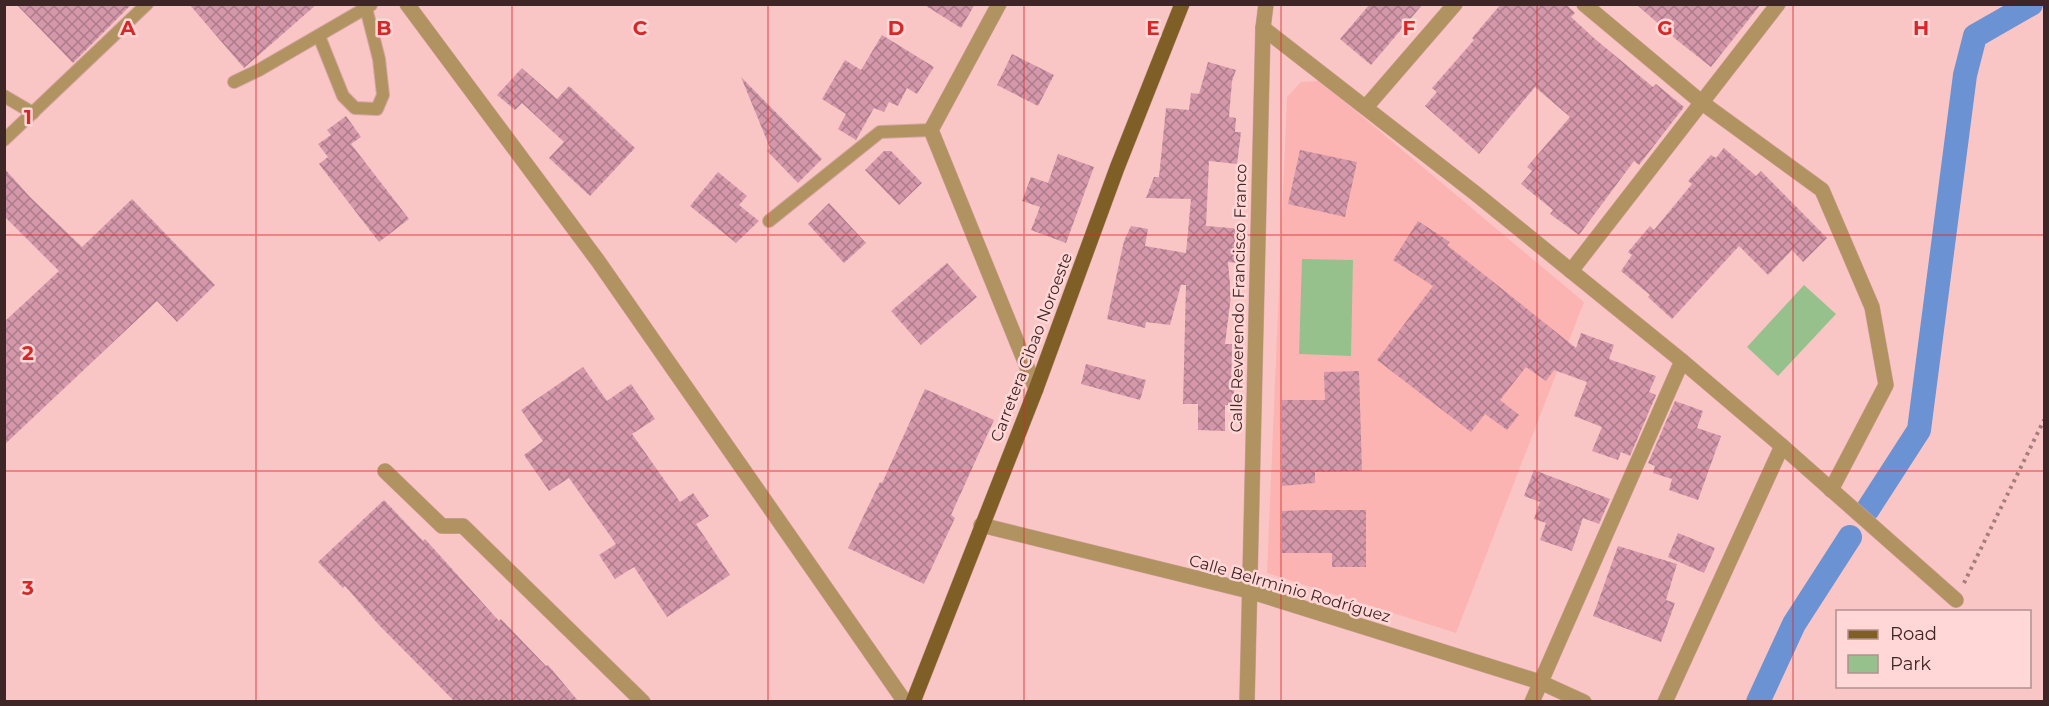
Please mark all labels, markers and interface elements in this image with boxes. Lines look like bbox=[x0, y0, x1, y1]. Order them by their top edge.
text: A bbox=[119, 16, 136, 40]
text: B bbox=[376, 16, 392, 40]
text: C bbox=[633, 16, 648, 40]
text: D bbox=[888, 16, 904, 40]
text: E bbox=[1146, 16, 1160, 40]
text: F bbox=[1403, 16, 1416, 40]
text: G bbox=[1657, 16, 1673, 40]
text: H bbox=[1913, 16, 1929, 40]
text: 1 bbox=[24, 105, 32, 129]
street label: Calle Reverendo Francisco Franco bbox=[1227, 163, 1250, 433]
street label: Carretera Cibao Noroeste bbox=[987, 250, 1076, 444]
text: 2 bbox=[22, 341, 34, 365]
street label: Calle Belrminio Rodríguez bbox=[1187, 551, 1393, 626]
text: 3 bbox=[21, 576, 34, 600]
legend bbox=[1836, 610, 2031, 688]
text: Road bbox=[1890, 623, 1937, 645]
text: Park bbox=[1890, 653, 1931, 675]

